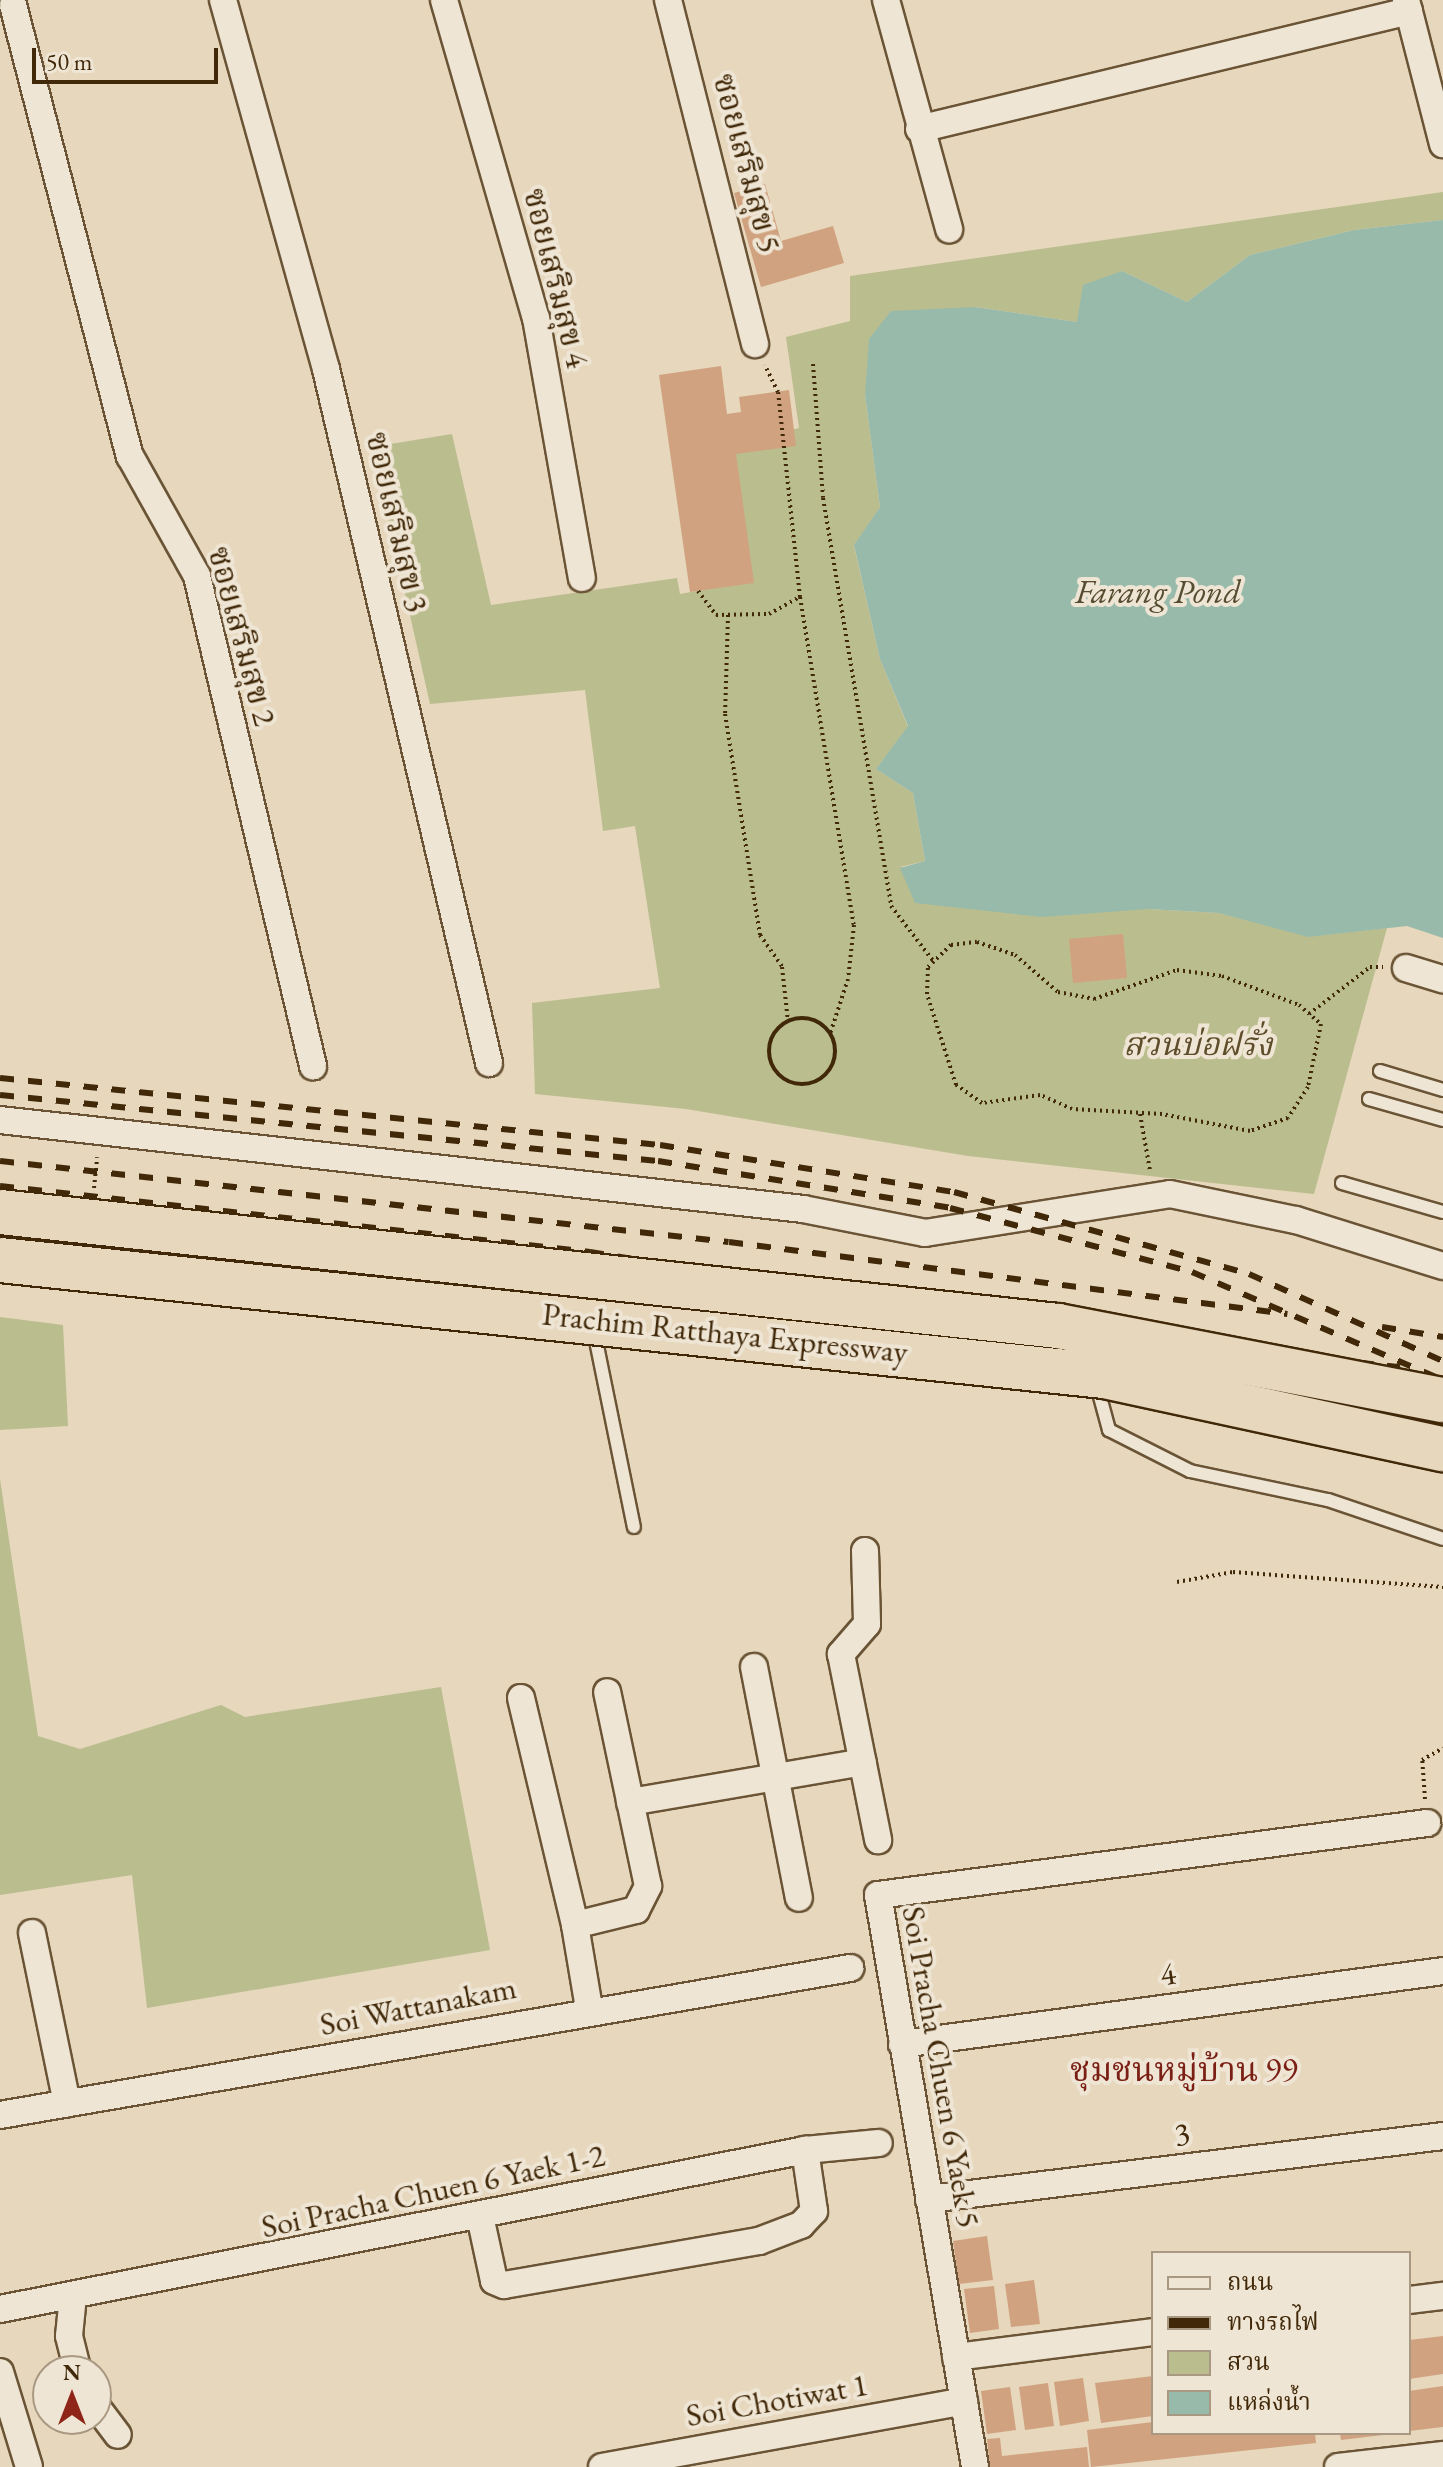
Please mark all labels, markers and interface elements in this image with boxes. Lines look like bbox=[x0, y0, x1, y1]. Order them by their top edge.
scale bar bbox=[36, 32, 222, 82]
text: 50 m bbox=[46, 46, 93, 77]
street label: ซอยเสริมสุข 5 bbox=[705, 69, 789, 257]
street label: ซอยเสริมสุข 4 bbox=[515, 184, 597, 372]
street label: ซอยเสริมสุข 3 bbox=[358, 428, 436, 616]
street label: ซอยเสริมสุข 2 bbox=[200, 542, 284, 730]
water label: Farang Pond bbox=[1075, 572, 1241, 612]
park label: สวนบ่อฝรั่ง bbox=[1124, 1025, 1272, 1063]
street label: Prachim Ratthaya Expressway bbox=[540, 1295, 910, 1371]
street label: Soi Pracha Chuen 6 Yaek 5 bbox=[894, 1903, 988, 2231]
street label: 4 bbox=[1158, 1954, 1178, 1994]
street label: Soi Wattanakam bbox=[317, 1968, 519, 2044]
district label: ชุมชนหมู่บ้าน 99 bbox=[1070, 2050, 1298, 2090]
street label: 3 bbox=[1172, 2114, 1192, 2154]
street label: Soi Pracha Chuen 6 Yaek 1-2 bbox=[258, 2136, 608, 2246]
legend bbox=[1151, 2251, 1411, 2435]
text: ถนน bbox=[1227, 2266, 1273, 2297]
text: ทางรถไฟ bbox=[1227, 2306, 1319, 2337]
text: สวน bbox=[1227, 2346, 1270, 2377]
north arrow bbox=[32, 2355, 112, 2435]
text: N bbox=[63, 2358, 81, 2387]
street label: Soi Chotiwat 1 bbox=[683, 2365, 871, 2435]
text: แหล่งน้ำ bbox=[1227, 2386, 1311, 2417]

